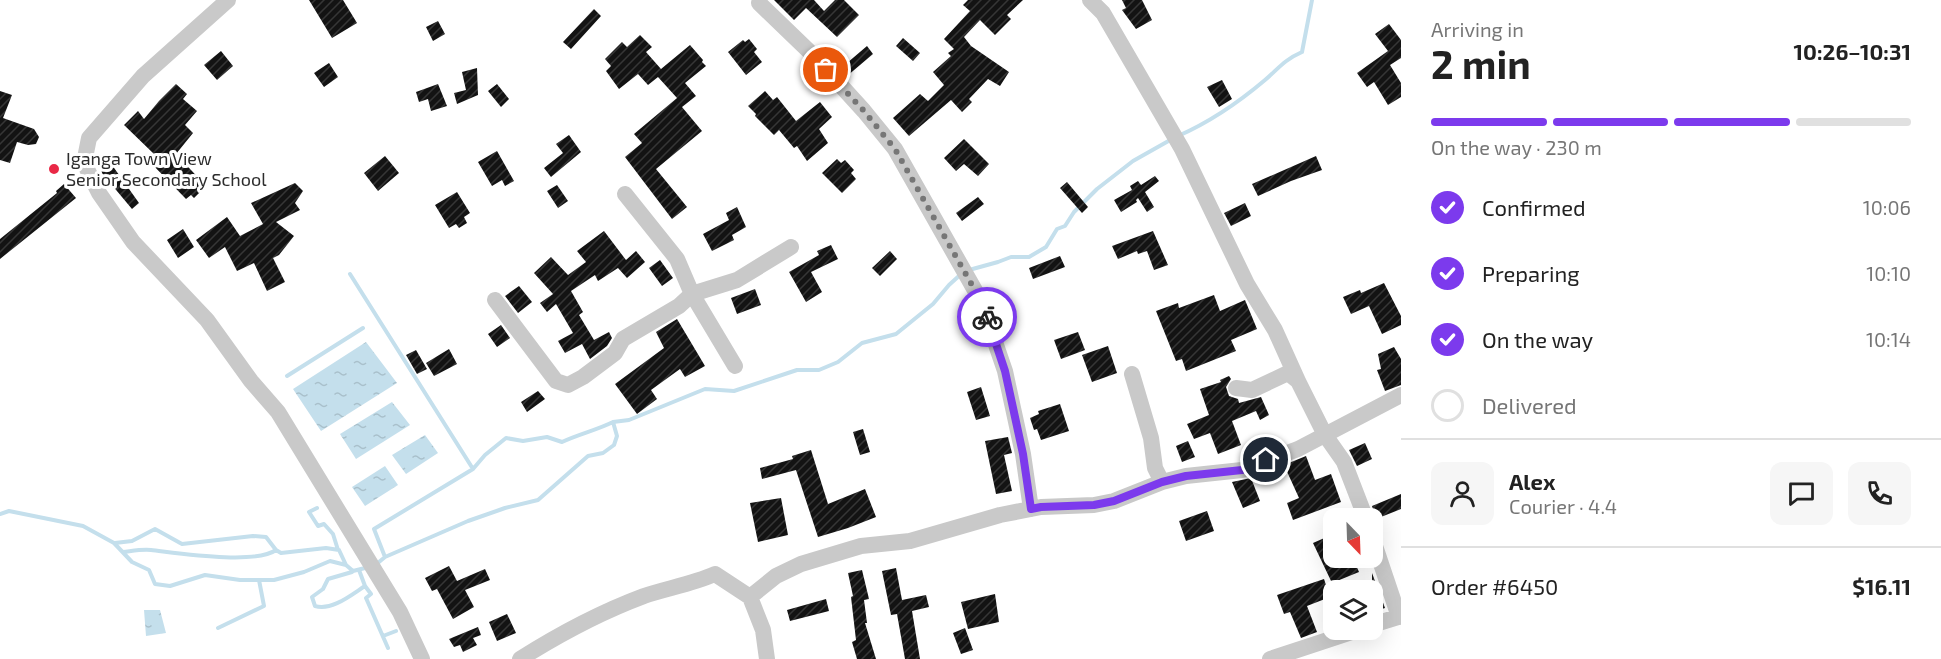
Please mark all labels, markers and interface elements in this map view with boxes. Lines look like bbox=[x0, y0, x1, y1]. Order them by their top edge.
text: Arriving in bbox=[1431, 17, 1524, 41]
text: 10:26–10:31 bbox=[1794, 38, 1911, 64]
text: 2 min bbox=[1431, 40, 1531, 87]
pin bbox=[800, 44, 851, 95]
icon: bag bbox=[809, 53, 842, 86]
text: On the way · 230 m bbox=[1431, 135, 1602, 159]
place label: Iganga Town View Senior Secondary School bbox=[66, 147, 267, 190]
marker: Iganga Town View Senior Secondary School bbox=[47, 162, 61, 176]
icon: check bbox=[1431, 191, 1464, 224]
text: Confirmed bbox=[1482, 194, 1586, 220]
text: 10:06 bbox=[1863, 195, 1911, 219]
icon: check bbox=[1431, 257, 1464, 290]
text: Preparing bbox=[1482, 260, 1580, 286]
text: 10:10 bbox=[1866, 261, 1911, 285]
courier bbox=[957, 287, 1017, 347]
icon: bike bbox=[971, 301, 1004, 334]
icon: check bbox=[1431, 323, 1464, 356]
text: On the way bbox=[1482, 326, 1593, 352]
text: 10:14 bbox=[1866, 327, 1911, 351]
text: Delivered bbox=[1482, 392, 1577, 418]
pin bbox=[1240, 434, 1291, 485]
icon: home bbox=[1249, 443, 1282, 476]
button: person bbox=[1431, 462, 1494, 525]
button: chat bbox=[1770, 462, 1833, 525]
button: phone bbox=[1848, 462, 1911, 525]
text: Alex bbox=[1509, 468, 1555, 494]
text: Courier · 4.4 bbox=[1509, 494, 1617, 518]
north arrow bbox=[1323, 508, 1383, 568]
map controls bbox=[1323, 508, 1383, 640]
text: Order #6450 bbox=[1431, 573, 1558, 599]
text: $16.11 bbox=[1852, 573, 1911, 599]
button: layers bbox=[1323, 580, 1383, 640]

